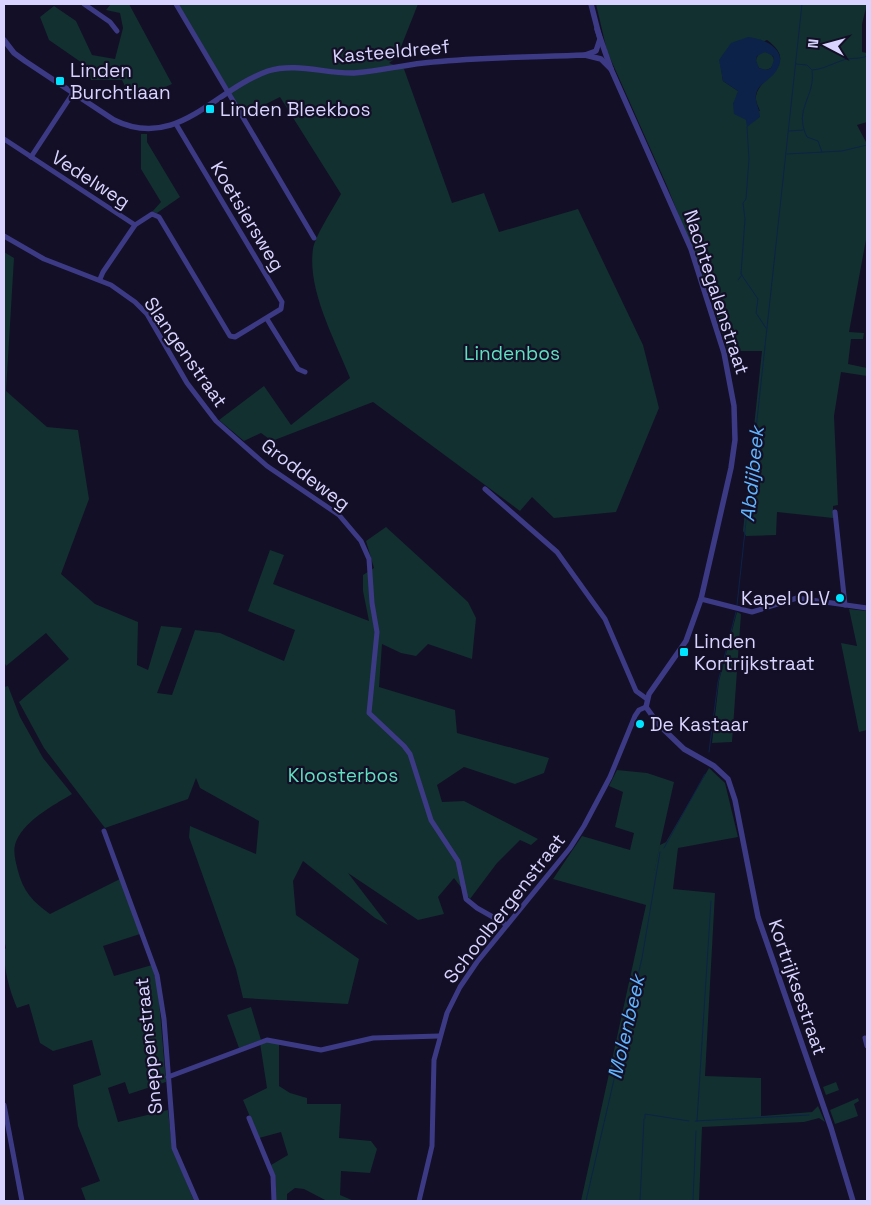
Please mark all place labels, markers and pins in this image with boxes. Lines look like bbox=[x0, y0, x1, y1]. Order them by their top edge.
place label: Linden Burchtlaan bbox=[70, 58, 171, 105]
marker: Linden Burchtlaan bbox=[54, 75, 66, 87]
place label: Linden Bleekbos bbox=[220, 97, 371, 122]
marker: Linden Bleekbos bbox=[204, 103, 216, 115]
place label: Kapel OLV bbox=[741, 586, 830, 611]
marker: Kapel OLV bbox=[834, 592, 846, 604]
place label: Linden Kortrijkstraat bbox=[694, 629, 815, 676]
marker: Linden Kortrijkstraat bbox=[678, 646, 690, 658]
place label: De Kastaar bbox=[650, 712, 749, 737]
marker: De Kastaar bbox=[634, 718, 646, 730]

